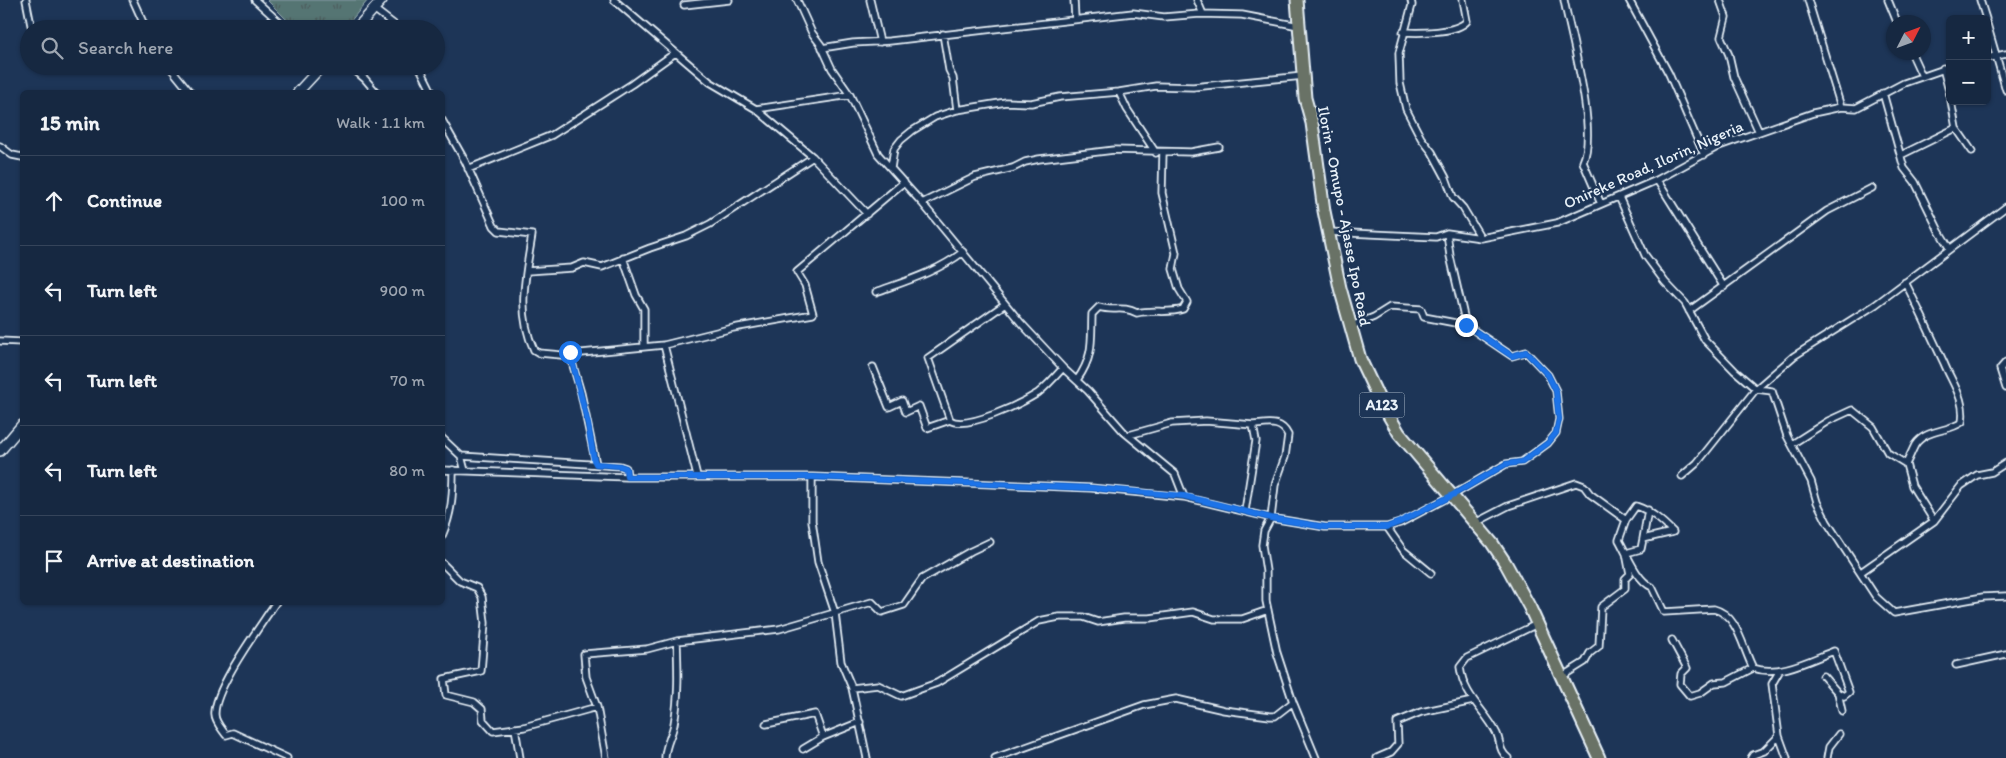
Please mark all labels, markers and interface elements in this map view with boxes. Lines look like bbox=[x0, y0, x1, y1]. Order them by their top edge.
north arrow bbox=[1886, 15, 1931, 60]
map controls bbox=[1946, 15, 1991, 105]
button: + bbox=[1946, 15, 1991, 60]
search box bbox=[20, 20, 445, 75]
icon: search bbox=[38, 34, 66, 62]
text: Search here bbox=[78, 36, 173, 59]
button: − bbox=[1946, 60, 1991, 105]
street label: Ilorin - Omupo - Ajasse Ipo Road bbox=[1314, 104, 1375, 328]
text: 15 min bbox=[40, 110, 100, 135]
text: Walk · 1.1 km bbox=[336, 113, 425, 132]
street label: Onireke Road, Ilorin, Nigeria bbox=[1561, 116, 1746, 213]
icon: ahead bbox=[40, 187, 68, 215]
text: Continue bbox=[87, 189, 162, 212]
text: 100 m bbox=[381, 191, 425, 210]
icon: left bbox=[40, 277, 68, 305]
text: Turn left bbox=[87, 279, 157, 302]
text: 900 m bbox=[380, 281, 425, 300]
route end bbox=[1455, 314, 1478, 337]
route start bbox=[559, 341, 582, 364]
icon: left bbox=[40, 367, 68, 395]
text: Turn left bbox=[87, 369, 157, 392]
text: 70 m bbox=[390, 371, 425, 390]
road number: A123 bbox=[1360, 392, 1404, 418]
icon: left bbox=[40, 457, 68, 485]
text: Turn left bbox=[87, 459, 157, 482]
text: 80 m bbox=[389, 461, 425, 480]
icon: arrive bbox=[40, 547, 68, 575]
text: Arrive at destination bbox=[87, 549, 254, 572]

